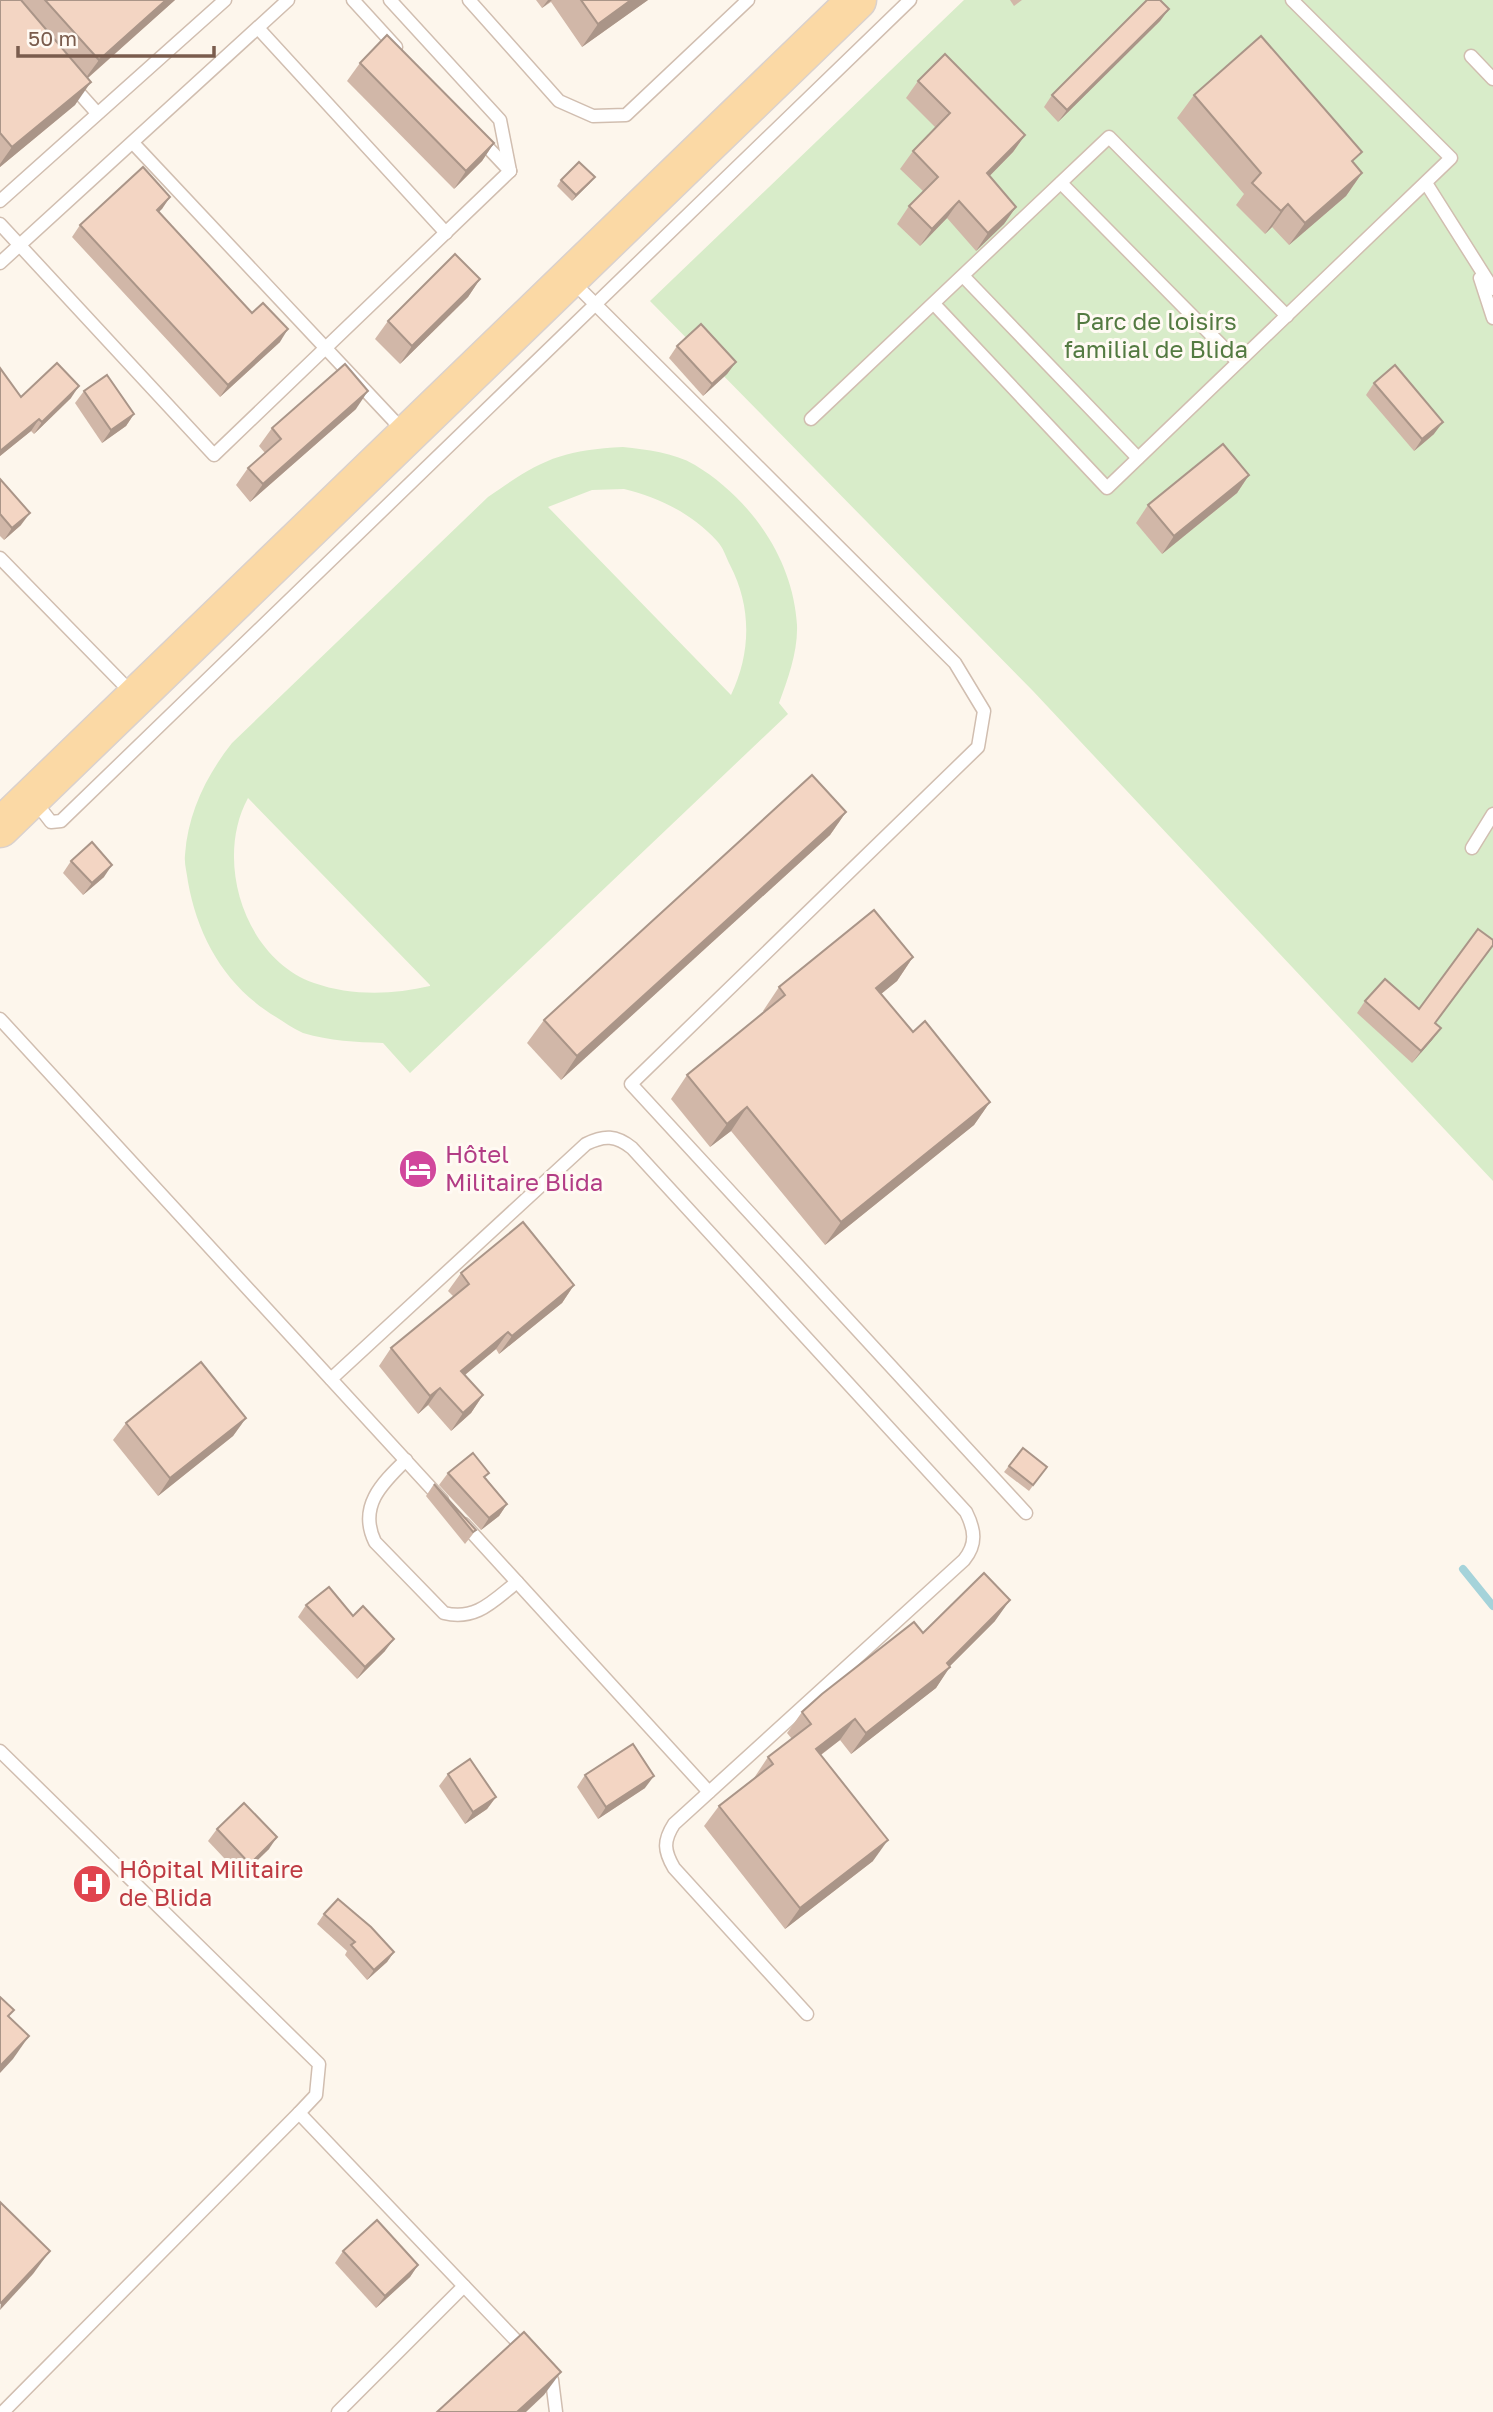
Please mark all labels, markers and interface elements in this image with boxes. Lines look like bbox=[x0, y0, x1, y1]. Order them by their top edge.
scale bar bbox=[18, 14, 214, 58]
text: 50 m bbox=[28, 25, 77, 51]
park label: Parc de loisirs familial de Blida bbox=[1064, 306, 1248, 363]
place label: Hôtel Militaire Blida bbox=[445, 1139, 603, 1196]
hotel icon: Hôtel Militaire Blida bbox=[397, 1148, 439, 1190]
place label: Hôpital Militaire de Blida bbox=[119, 1854, 304, 1911]
hospital icon: Hôpital Militaire de Blida bbox=[71, 1863, 113, 1905]

